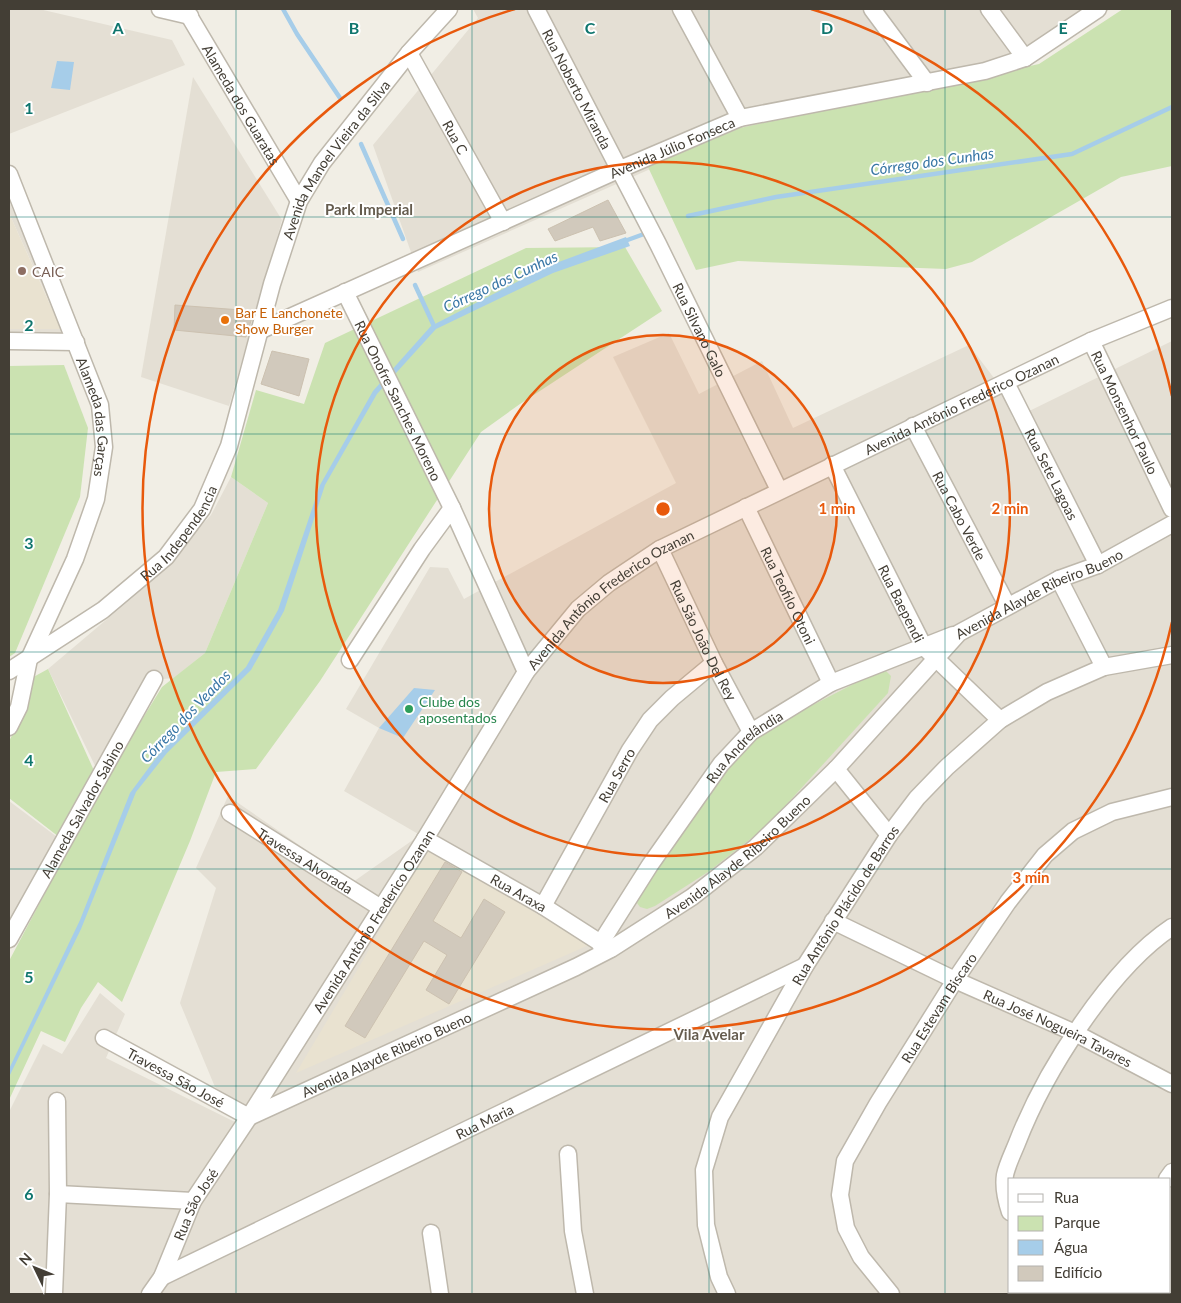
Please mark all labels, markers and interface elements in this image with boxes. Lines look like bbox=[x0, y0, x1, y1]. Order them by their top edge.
text: A bbox=[111, 18, 124, 37]
text: B bbox=[349, 18, 359, 37]
text: C bbox=[585, 18, 596, 37]
text: D bbox=[821, 18, 833, 37]
text: E bbox=[1058, 18, 1068, 37]
street label: Rua Noberto Miranda bbox=[539, 26, 616, 152]
street label: Alameda dos Guaratas bbox=[199, 41, 284, 168]
street label: Avenida Manoel Vieira da Silva bbox=[279, 76, 393, 242]
text: 1 bbox=[24, 98, 34, 117]
street label: Avenida Júlio Fonseca bbox=[607, 113, 737, 181]
street label: Rua C bbox=[439, 117, 472, 157]
water label: Córrego dos Cunhas bbox=[869, 143, 995, 179]
district label: Park Imperial bbox=[325, 200, 413, 218]
water label: Córrego dos Cunhas bbox=[440, 247, 560, 315]
place label: CAIC bbox=[32, 263, 65, 280]
marker: CAIC bbox=[16, 265, 28, 277]
street label: Rua Silvano Galo bbox=[670, 280, 730, 379]
place label: Bar E Lanchonete Show Burger bbox=[235, 304, 343, 337]
marker: Bar E Lanchonete Show Burger bbox=[219, 314, 231, 326]
text: 2 bbox=[24, 315, 34, 334]
street label: Rua Onofre Sanches Moreno bbox=[352, 317, 446, 483]
street label: Rua Monsenhor Paulo bbox=[1088, 348, 1162, 477]
street label: Avenida Antônio Frederico Ozanan bbox=[861, 350, 1061, 458]
street label: Alameda das Garças bbox=[73, 355, 113, 478]
street label: Rua Sete Lagoas bbox=[1022, 426, 1082, 523]
street label: Rua Cabo Verde bbox=[930, 468, 990, 563]
street label: Rua Independencia bbox=[136, 483, 220, 584]
text: 1 min bbox=[818, 499, 856, 517]
text: 2 min bbox=[991, 499, 1029, 517]
centre of rings bbox=[654, 500, 672, 518]
street label: Avenida Antônio Frederico Ozanan bbox=[523, 526, 696, 673]
text: 3 bbox=[24, 533, 34, 552]
street label: Rua Teofilo Otoni bbox=[758, 544, 819, 647]
street label: Avenida Alayde Ribeiro Bueno bbox=[952, 545, 1125, 642]
street label: Rua Baependi bbox=[875, 562, 929, 645]
street label: Rua São João Del Rey bbox=[667, 577, 741, 704]
water label: Córrego dos Veados bbox=[136, 666, 234, 766]
place label: Clube dos aposentados bbox=[419, 693, 497, 726]
marker: Clube dos aposentados bbox=[403, 703, 415, 715]
street label: Rua Andrelândia bbox=[702, 706, 785, 786]
street label: Alameda Salvador Sabino bbox=[37, 737, 127, 880]
street label: Rua Serro bbox=[594, 745, 638, 805]
text: 4 bbox=[24, 750, 34, 769]
street label: Avenida Alayde Ribeiro Bueno bbox=[661, 791, 813, 921]
street label: Rua Antônio Plácido de Barros bbox=[788, 822, 902, 988]
street label: Travessa Alvorada bbox=[254, 824, 356, 897]
street label: Avenida Antônio Frederico Ozanan bbox=[309, 826, 437, 1016]
text: 3 min bbox=[1012, 868, 1050, 886]
street label: Rua Araxa bbox=[488, 870, 550, 915]
street label: Rua Estevam Biscaro bbox=[897, 949, 980, 1066]
text: 5 bbox=[24, 967, 34, 986]
street label: Rua José Nogueira Tavares bbox=[981, 985, 1135, 1070]
street label: Avenida Alayde Ribeiro Bueno bbox=[299, 1008, 474, 1100]
district label: Vila Avelar bbox=[672, 1025, 745, 1043]
street label: Travessa São José bbox=[124, 1044, 228, 1111]
street label: Rua Maria bbox=[453, 1100, 516, 1142]
street label: Rua São José bbox=[169, 1165, 221, 1243]
legend bbox=[1008, 1178, 1171, 1293]
text: 6 bbox=[24, 1184, 34, 1203]
text: Rua bbox=[1054, 1188, 1079, 1206]
text: Parque bbox=[1054, 1213, 1100, 1231]
text: Água bbox=[1054, 1238, 1088, 1256]
north arrow bbox=[10, 1243, 60, 1293]
text: N bbox=[15, 1249, 35, 1269]
text: Edifício bbox=[1054, 1263, 1102, 1281]

